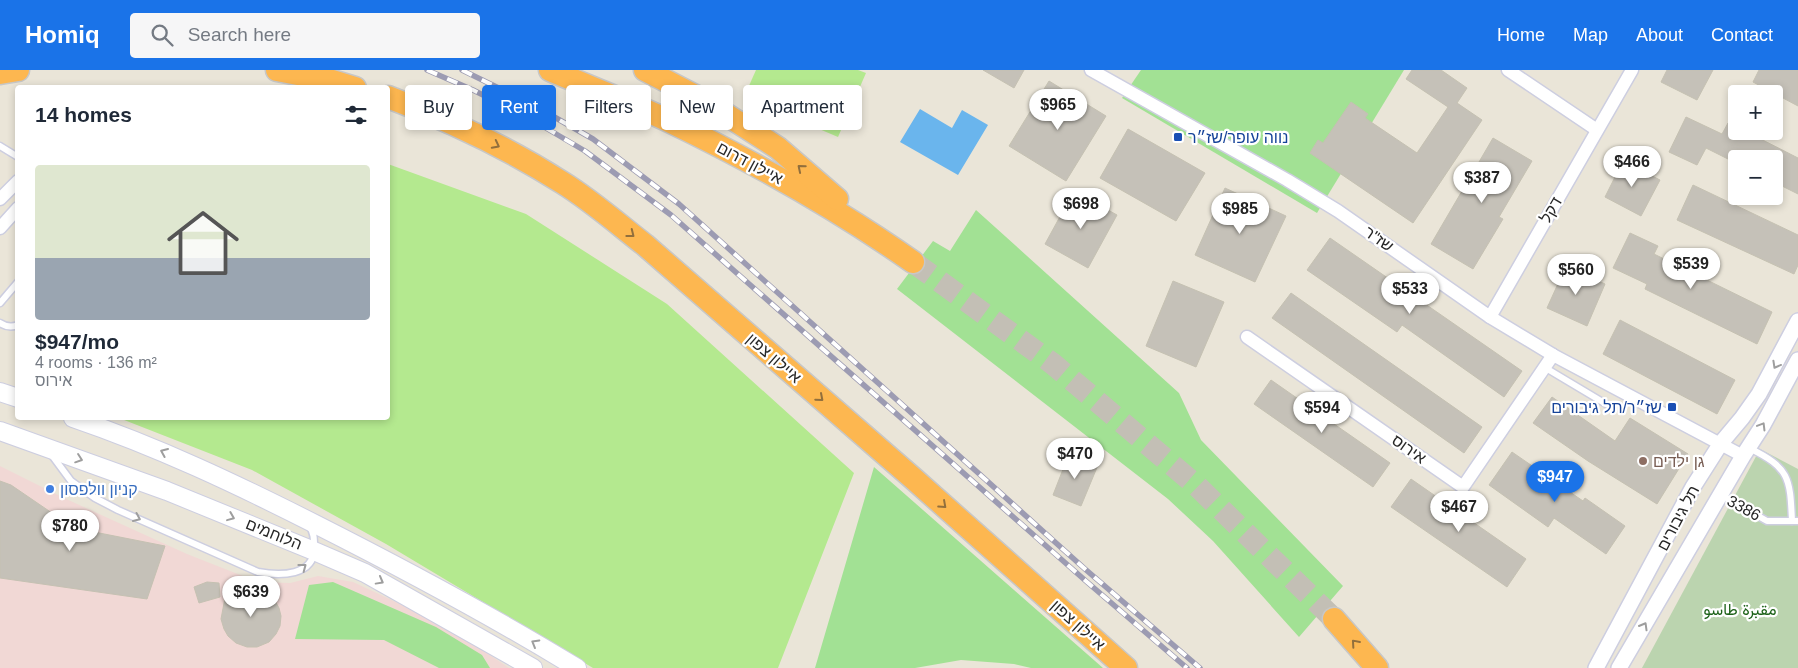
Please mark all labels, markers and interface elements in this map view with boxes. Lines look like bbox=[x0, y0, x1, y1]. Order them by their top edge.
search box bbox=[130, 13, 480, 58]
text: Homiq bbox=[25, 21, 100, 48]
icon: search bbox=[148, 21, 176, 49]
text: Search here bbox=[188, 24, 291, 45]
text: Home bbox=[1497, 25, 1545, 45]
text: Map bbox=[1573, 25, 1608, 45]
text: About bbox=[1636, 25, 1683, 45]
text: Contact bbox=[1711, 25, 1773, 45]
chip: Buy bbox=[405, 85, 472, 130]
chip: Rent bbox=[482, 85, 556, 130]
chip: Filters bbox=[566, 85, 651, 130]
chip: New bbox=[661, 85, 733, 130]
chip: Apartment bbox=[743, 85, 862, 130]
map controls bbox=[1728, 85, 1783, 205]
button: + bbox=[1728, 85, 1783, 140]
pin: $965 bbox=[1028, 88, 1088, 131]
text: $965 bbox=[1040, 96, 1076, 113]
icon: filters bbox=[342, 101, 370, 129]
text: 14 homes bbox=[35, 103, 132, 126]
place label: נווה עופר/שז״ר bbox=[1188, 129, 1288, 146]
marker: נווה עופר/שז״ר bbox=[1172, 131, 1184, 143]
one-way arrow bbox=[491, 139, 500, 149]
street label: איילון דרום bbox=[714, 139, 786, 187]
pin: $466 bbox=[1602, 146, 1662, 188]
button: − bbox=[1728, 150, 1783, 205]
text: $466 bbox=[1614, 153, 1650, 170]
pin: $387 bbox=[1452, 162, 1512, 204]
one-way arrow bbox=[798, 165, 807, 173]
text: $387 bbox=[1464, 169, 1500, 186]
pin: $698 bbox=[1051, 188, 1111, 230]
pin: $985 bbox=[1210, 192, 1270, 235]
street label: דקל bbox=[1537, 194, 1565, 226]
text: $698 bbox=[1063, 195, 1099, 212]
icon: home bbox=[158, 198, 248, 288]
text: $985 bbox=[1222, 200, 1258, 217]
street label: שז"ר bbox=[1361, 223, 1397, 255]
one-way arrow bbox=[626, 229, 635, 238]
pin: $539 bbox=[1661, 248, 1721, 290]
pin: $560 bbox=[1546, 254, 1606, 296]
text: $539 bbox=[1673, 255, 1709, 272]
text: $560 bbox=[1558, 261, 1594, 278]
pin: $533 bbox=[1380, 272, 1440, 315]
text: $533 bbox=[1392, 280, 1428, 297]
text: $947/mo bbox=[35, 330, 119, 353]
street label: איילון צפון bbox=[743, 330, 805, 386]
text: 4 rooms · 136 m² bbox=[35, 354, 157, 371]
one-way arrow bbox=[1772, 359, 1782, 368]
text: אירוס bbox=[35, 372, 72, 389]
one-way arrow bbox=[815, 392, 824, 401]
pin: $594 bbox=[1292, 392, 1352, 434]
text: $594 bbox=[1304, 399, 1340, 416]
place label: שז״ר/תל גיבורים bbox=[1551, 399, 1662, 416]
marker: שז״ר/תל גיבורים bbox=[1666, 401, 1678, 413]
one-way arrow bbox=[1756, 422, 1766, 431]
street label: אירוס bbox=[1389, 431, 1429, 467]
pin: $470 bbox=[1045, 438, 1105, 480]
text: $470 bbox=[1057, 445, 1093, 462]
one-way arrow bbox=[160, 447, 168, 457]
place label: גן ילדים bbox=[1653, 453, 1705, 470]
one-way arrow bbox=[74, 454, 82, 464]
marker: גן ילדים bbox=[1637, 455, 1649, 467]
pin: $947 bbox=[1525, 460, 1585, 503]
text: $947 bbox=[1537, 468, 1573, 485]
place label: קניון וולפסון bbox=[60, 481, 138, 498]
marker: קניון וולפסון bbox=[44, 483, 56, 495]
street label: תל גיבורים bbox=[1654, 483, 1702, 553]
pin: $467 bbox=[1429, 490, 1489, 533]
street label: 3386 bbox=[1724, 492, 1764, 524]
text: $467 bbox=[1441, 498, 1477, 515]
one-way arrow bbox=[937, 499, 946, 508]
pin: $780 bbox=[40, 510, 100, 552]
one-way arrow bbox=[226, 510, 235, 521]
one-way arrow bbox=[132, 512, 141, 523]
street label: הלוחמים bbox=[243, 515, 305, 553]
text: $780 bbox=[52, 517, 88, 534]
one-way arrow bbox=[298, 563, 307, 572]
one-way arrow bbox=[375, 575, 384, 585]
pin: $639 bbox=[221, 576, 281, 618]
text: $639 bbox=[233, 583, 269, 600]
street label: איילון צפון bbox=[1048, 596, 1108, 654]
park label: مقبرة طاسو bbox=[1703, 601, 1777, 620]
one-way arrow bbox=[1637, 622, 1647, 631]
one-way arrow bbox=[532, 639, 541, 649]
one-way arrow bbox=[1352, 640, 1361, 649]

